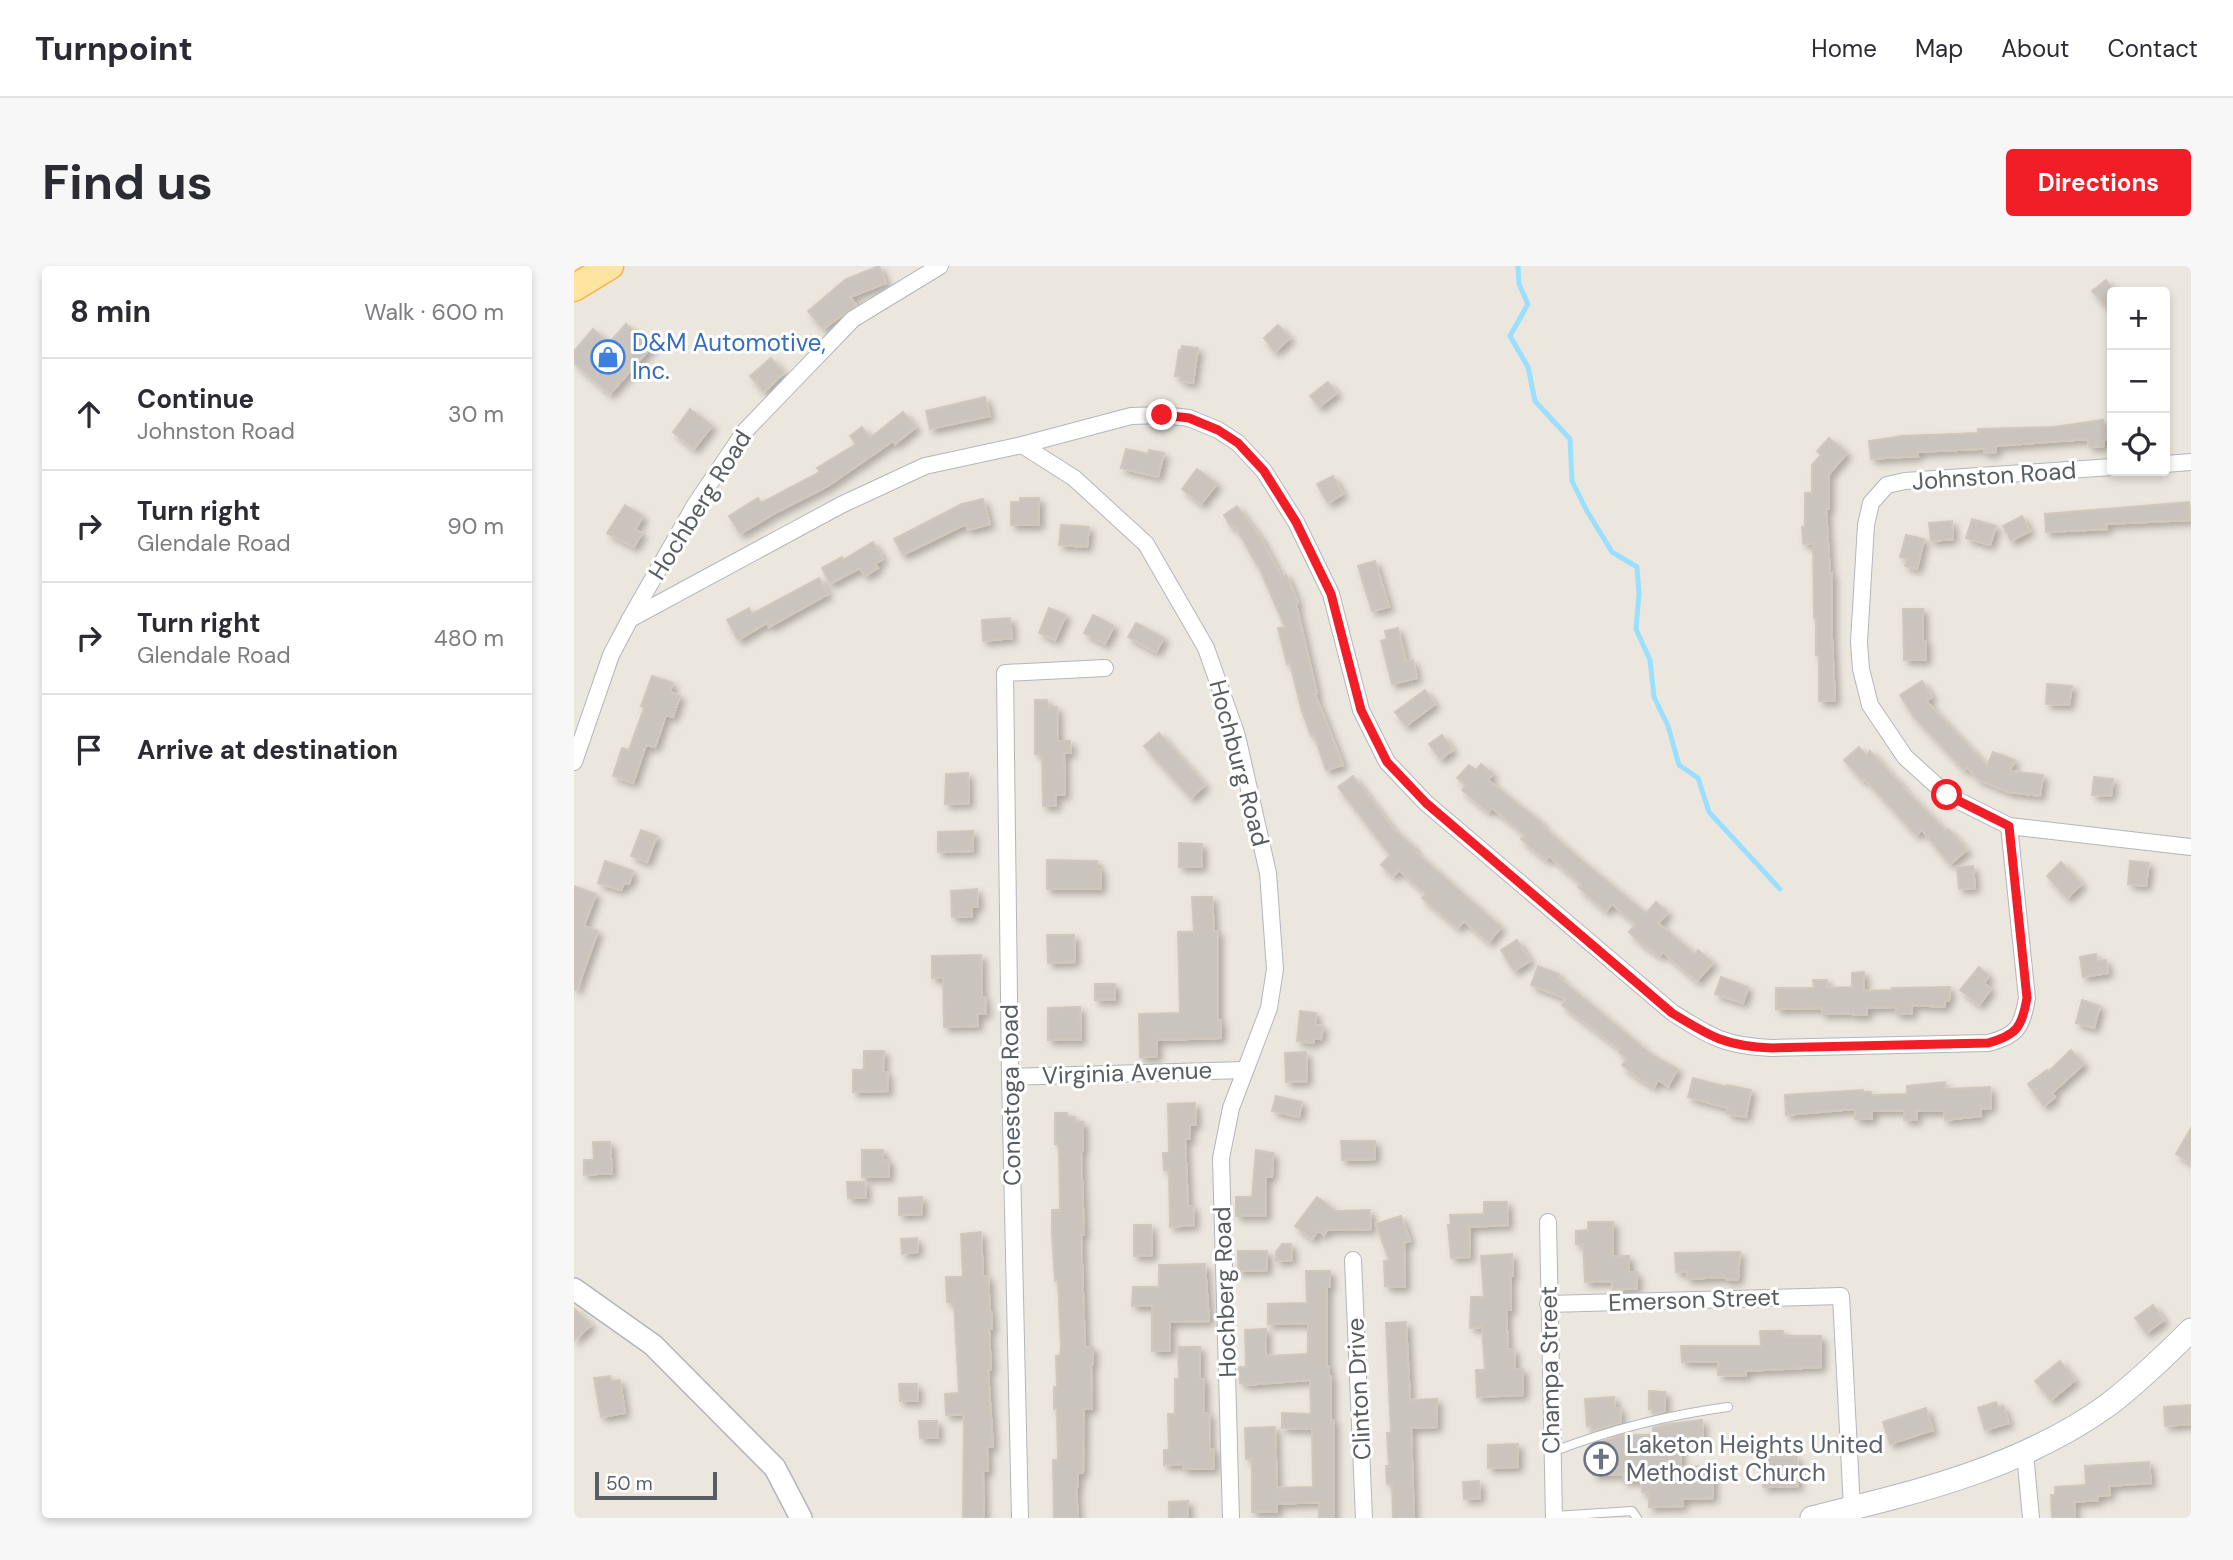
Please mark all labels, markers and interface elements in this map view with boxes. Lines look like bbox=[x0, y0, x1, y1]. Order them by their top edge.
text: Turnpoint bbox=[35, 27, 193, 70]
text: Home bbox=[1811, 33, 1877, 64]
text: Map bbox=[1915, 33, 1963, 64]
text: About bbox=[2001, 33, 2070, 64]
text: Contact bbox=[2108, 33, 2198, 64]
button: Directions bbox=[2006, 149, 2191, 216]
text: Find us bbox=[42, 150, 213, 214]
map controls bbox=[2107, 287, 2170, 476]
button: + bbox=[2107, 287, 2170, 350]
text: 8 min bbox=[70, 292, 151, 331]
text: Walk · 600 m bbox=[364, 297, 504, 327]
place label: D&M Automotive, Inc. bbox=[632, 327, 826, 386]
shop icon: D&M Automotive, Inc. bbox=[589, 338, 627, 376]
button: − bbox=[2107, 350, 2170, 413]
text: Continue bbox=[137, 382, 254, 416]
icon: ahead bbox=[70, 395, 108, 433]
text: 30 m bbox=[448, 399, 504, 429]
route end bbox=[1146, 399, 1177, 430]
button: locate bbox=[2107, 413, 2170, 476]
text: Johnston Road bbox=[137, 416, 295, 446]
street label: Hochberg Road bbox=[641, 424, 758, 585]
street label: Johnston Road bbox=[1911, 454, 2077, 497]
text: Turn right bbox=[137, 494, 261, 528]
icon: right bbox=[70, 507, 108, 545]
text: 90 m bbox=[447, 511, 504, 541]
text: Glendale Road bbox=[137, 528, 291, 558]
text: Turn right bbox=[137, 606, 261, 640]
icon: right bbox=[70, 619, 108, 657]
text: 480 m bbox=[434, 623, 504, 653]
text: Glendale Road bbox=[137, 640, 291, 670]
street label: Hochburg Road bbox=[1202, 676, 1277, 850]
icon: arrive bbox=[70, 731, 108, 769]
text: Arrive at destination bbox=[137, 733, 398, 767]
route start bbox=[1931, 779, 1962, 810]
street label: Conestoga Road bbox=[993, 1004, 1028, 1186]
street label: Virginia Avenue bbox=[1041, 1054, 1213, 1091]
street label: Hochberg Road bbox=[1206, 1206, 1243, 1378]
street label: Emerson Street bbox=[1608, 1281, 1780, 1318]
street label: Champa Street bbox=[1533, 1286, 1566, 1454]
street label: Clinton Drive bbox=[1339, 1317, 1378, 1461]
place label: Laketon Heights United Methodist Church bbox=[1626, 1429, 1883, 1488]
church icon: Laketon Heights United Methodist Church bbox=[1582, 1440, 1620, 1478]
scale bar bbox=[595, 1469, 718, 1501]
text: 50 m bbox=[606, 1471, 653, 1496]

